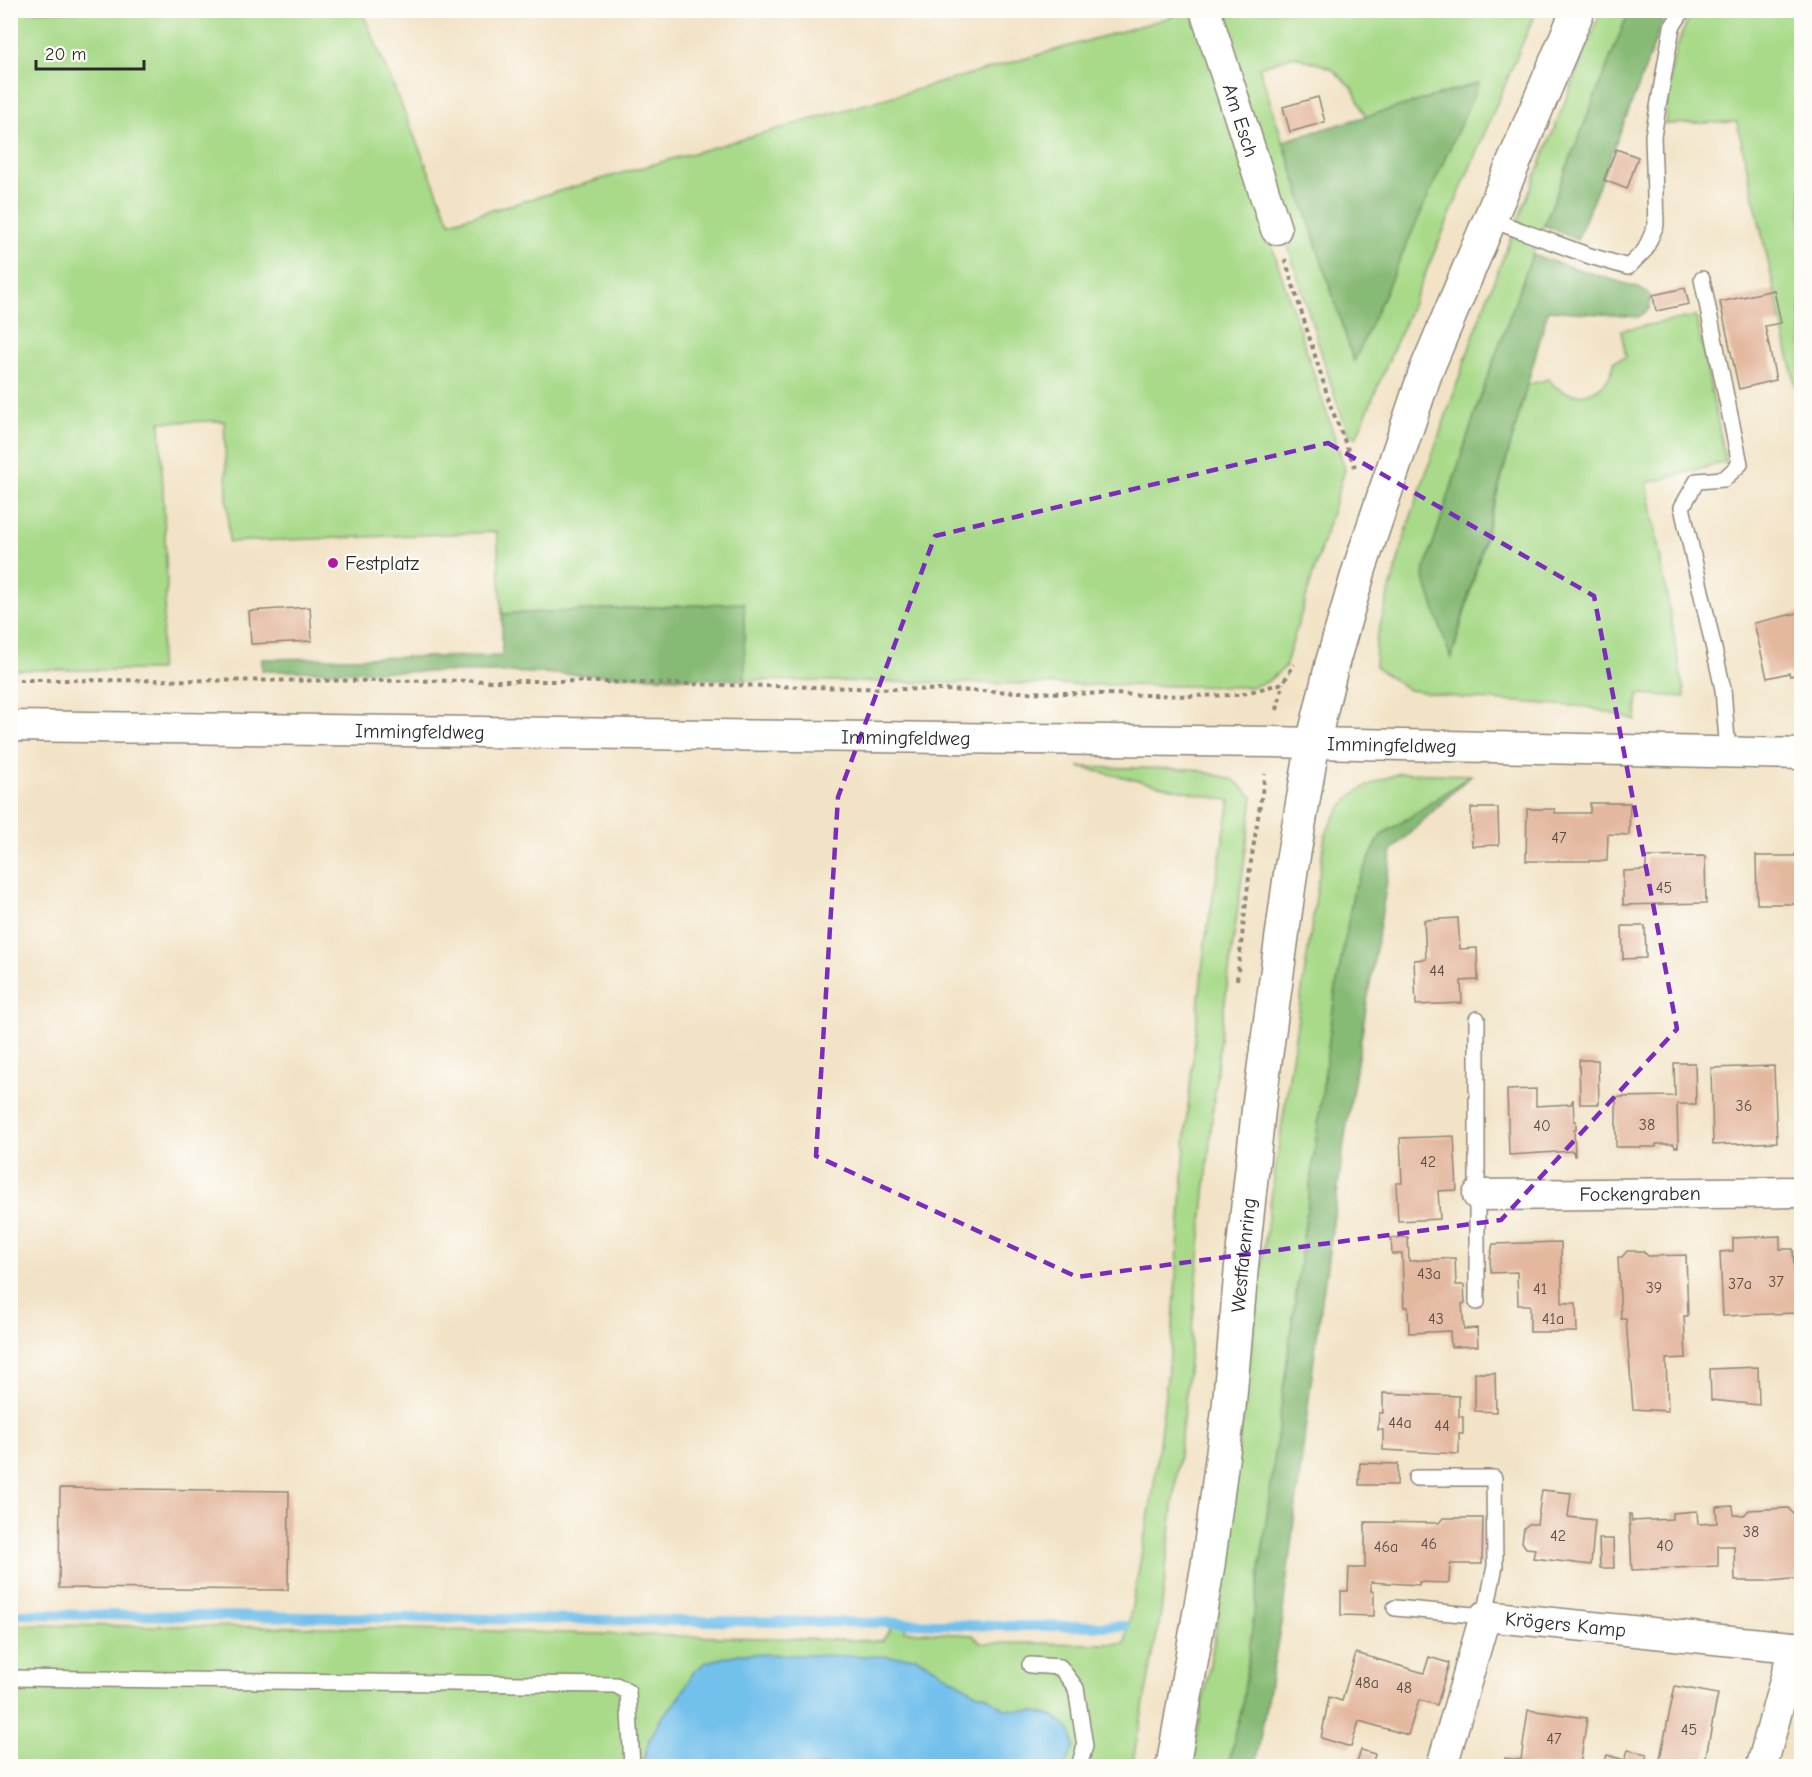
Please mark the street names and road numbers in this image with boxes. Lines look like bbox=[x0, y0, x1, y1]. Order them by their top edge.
street label: Am Esch bbox=[1218, 81, 1263, 160]
street label: Immingfeldweg bbox=[355, 719, 485, 744]
street label: Immingfeldweg bbox=[841, 726, 971, 750]
street label: Immingfeldweg bbox=[1327, 732, 1457, 758]
street label: Fockengraben bbox=[1579, 1182, 1701, 1206]
street label: Westfalenring bbox=[1226, 1197, 1261, 1314]
street label: Krögers Kamp bbox=[1504, 1607, 1627, 1642]

